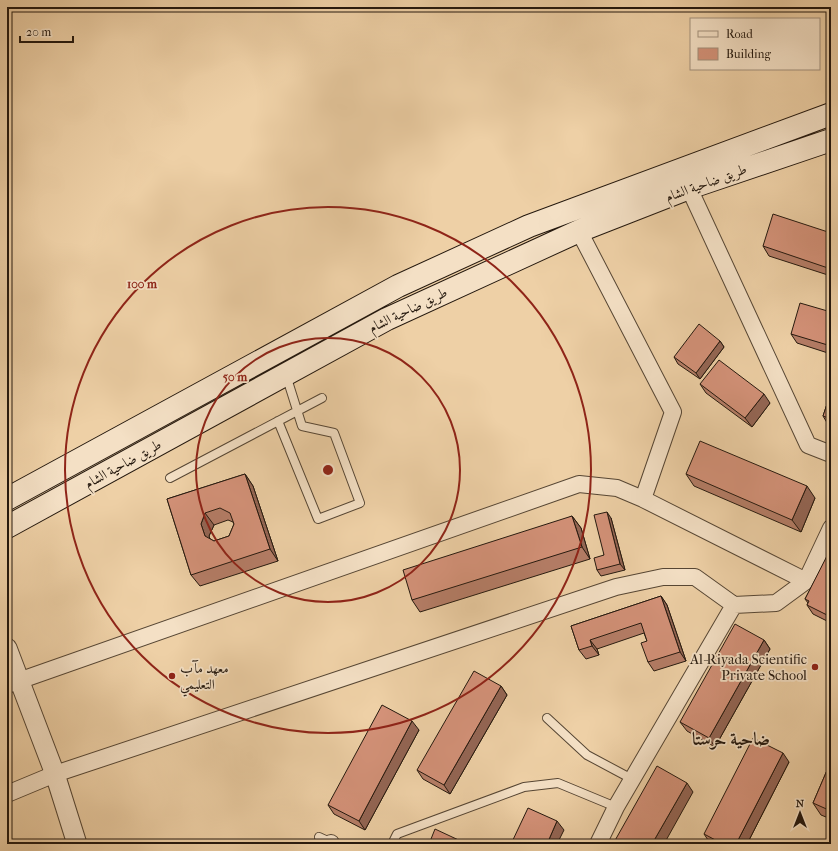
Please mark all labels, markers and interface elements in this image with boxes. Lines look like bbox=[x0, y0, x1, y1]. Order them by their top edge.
scale bar bbox=[20, 18, 73, 44]
legend bbox=[690, 18, 820, 70]
text: 20 m bbox=[26, 25, 51, 39]
text: Road bbox=[726, 27, 753, 41]
text: Building bbox=[726, 47, 771, 61]
street label: طريق ضاحية الشام bbox=[663, 160, 750, 209]
text: 100 m bbox=[127, 277, 158, 291]
street label: طريق ضاحية الشام bbox=[366, 284, 452, 340]
text: 50 m bbox=[223, 370, 248, 384]
street label: طريق ضاحية الشام bbox=[82, 436, 166, 496]
centre of rings bbox=[321, 463, 335, 477]
place label: Al-Riyada Scientific Private School bbox=[689, 651, 807, 684]
place label: معهد مآب التعليمي bbox=[180, 660, 229, 697]
marker: Al-Riyada Scientific Private School bbox=[810, 662, 820, 672]
marker: معهد مآب التعليمي bbox=[167, 671, 177, 681]
district label: ضاحية حرستا bbox=[692, 729, 770, 750]
north arrow bbox=[780, 793, 820, 833]
text: N bbox=[796, 797, 805, 810]

